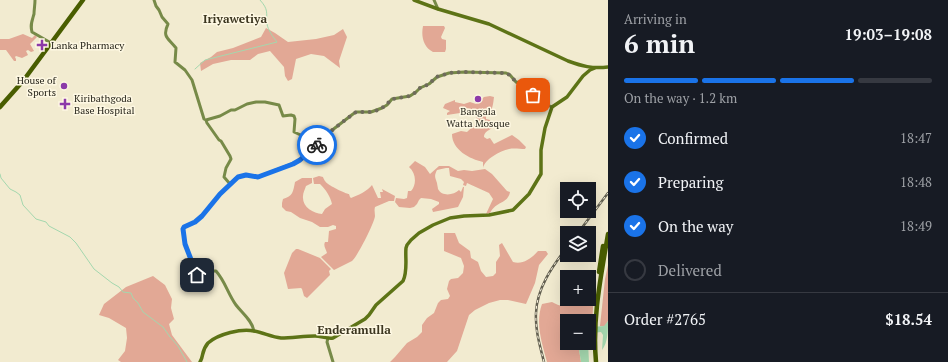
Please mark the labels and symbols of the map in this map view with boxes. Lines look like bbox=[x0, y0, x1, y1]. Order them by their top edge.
district label: Iriyawetiya bbox=[203, 11, 267, 26]
marker: Lanka Pharmacy bbox=[36, 39, 48, 51]
place label: Lanka Pharmacy bbox=[51, 39, 125, 52]
place label: House of Sports bbox=[17, 74, 57, 99]
pin bbox=[516, 78, 550, 112]
marker: House of Sports bbox=[59, 81, 69, 91]
place label: Kiribathgoda Base Hospital bbox=[74, 92, 135, 117]
marker: Bangala Watta Mosque bbox=[473, 94, 483, 104]
marker: Kiribathgoda Base Hospital bbox=[59, 98, 71, 110]
place label: Bangala Watta Mosque bbox=[446, 105, 510, 130]
courier bbox=[297, 125, 337, 165]
pin bbox=[180, 258, 214, 292]
district label: Enderamulla bbox=[317, 322, 391, 337]

